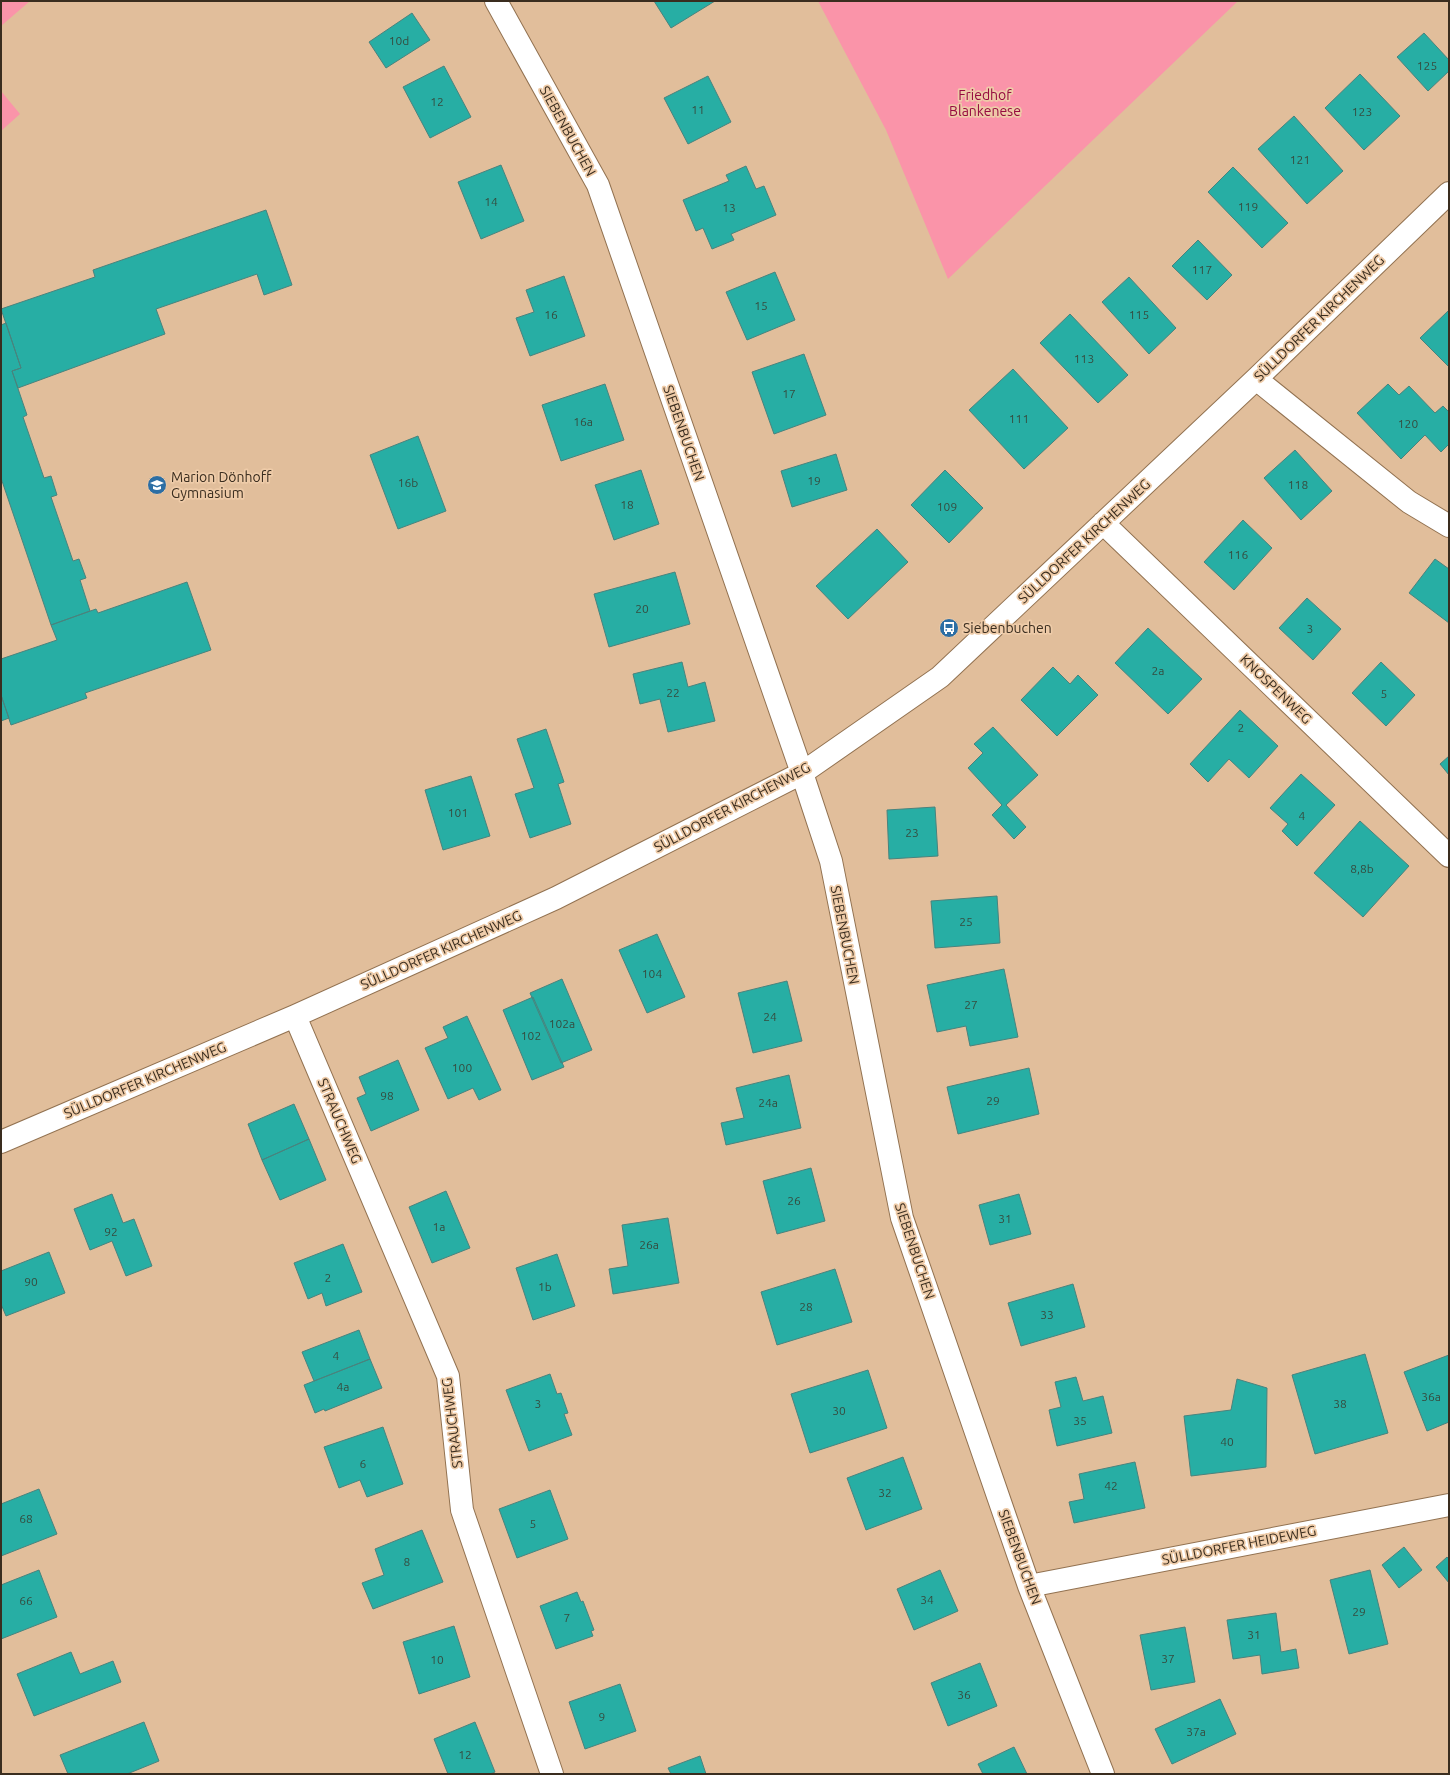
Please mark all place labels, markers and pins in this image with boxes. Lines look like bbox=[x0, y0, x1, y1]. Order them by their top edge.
place label: Marion Dönhoff Gymnasium bbox=[171, 469, 272, 501]
school or university icon: Marion Dönhoff Gymnasium bbox=[146, 474, 168, 496]
bus stop icon: Siebenbuchen bbox=[938, 617, 960, 639]
place label: Siebenbuchen bbox=[963, 620, 1052, 636]

